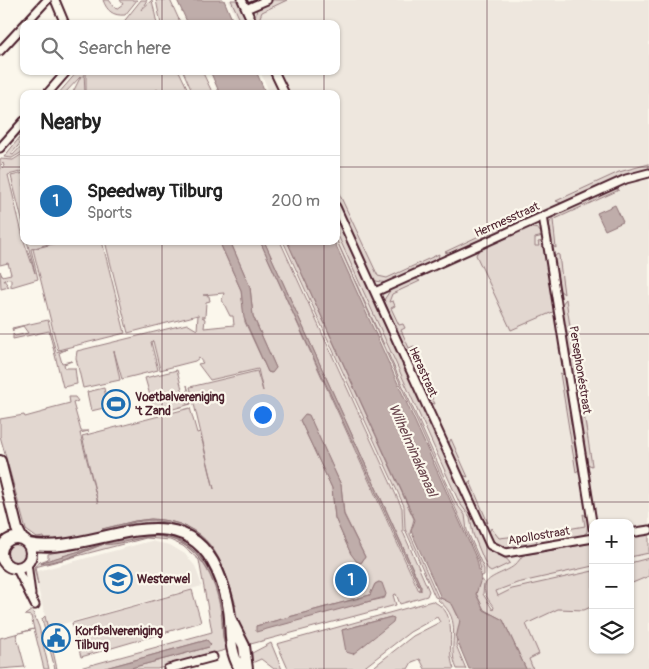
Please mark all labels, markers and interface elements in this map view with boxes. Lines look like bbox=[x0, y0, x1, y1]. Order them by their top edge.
search box bbox=[20, 20, 340, 75]
icon: search bbox=[38, 34, 66, 62]
text: Search here bbox=[78, 36, 171, 60]
text: Nearby bbox=[40, 109, 101, 136]
text: Speedway Tilburg bbox=[87, 179, 223, 203]
text: 1 bbox=[53, 191, 59, 211]
text: 200 m bbox=[272, 191, 320, 211]
street label: Hermesstraat bbox=[472, 199, 542, 241]
text: Sports bbox=[87, 203, 132, 223]
street label: Persephonéstraat bbox=[566, 325, 594, 415]
street label: Herastraat bbox=[405, 345, 441, 399]
sports icon: Voetbalvereniging 't Zand bbox=[101, 389, 131, 419]
place label: Voetbalvereniging 't Zand bbox=[135, 390, 225, 419]
water label: Wilhelminakanaal bbox=[385, 401, 442, 501]
your location bbox=[250, 402, 276, 428]
map controls bbox=[589, 519, 634, 654]
button: + bbox=[589, 519, 634, 564]
street label: Apollostraat bbox=[507, 524, 571, 548]
pin: 1 bbox=[335, 561, 367, 599]
school or university icon: Westerwel bbox=[103, 564, 133, 594]
button: − bbox=[589, 564, 634, 609]
place label: Westerwel bbox=[137, 572, 191, 587]
button: layers bbox=[589, 609, 634, 654]
public building icon: Korfbalvereniging Tilburg bbox=[41, 623, 71, 653]
place label: Korfbalvereniging Tilburg bbox=[74, 624, 163, 653]

